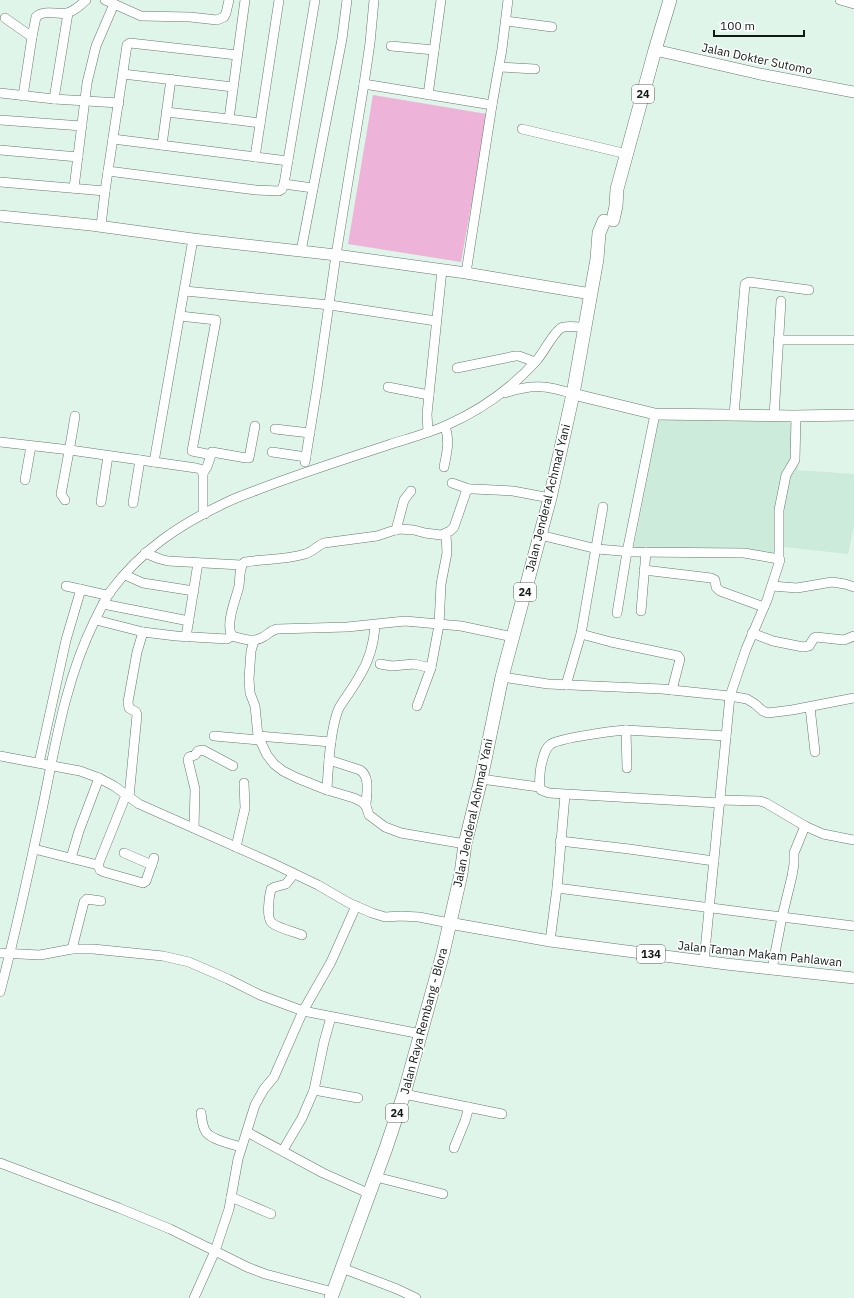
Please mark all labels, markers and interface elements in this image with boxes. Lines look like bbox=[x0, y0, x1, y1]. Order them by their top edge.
scale bar bbox=[714, 12, 804, 38]
text: 100 m bbox=[720, 18, 755, 33]
street label: Jalan Dokter Sutomo bbox=[700, 39, 814, 78]
road number: 24 bbox=[632, 85, 654, 103]
street label: Jalan Jenderal Achmad Yani bbox=[522, 422, 573, 573]
road number: 24 bbox=[514, 583, 536, 601]
street label: Jalan Jenderal Achmad Yani bbox=[449, 737, 496, 889]
street label: Jalan Taman Makam Pahlawan bbox=[677, 937, 843, 970]
street label: Jalan Raya Rembang - Blora bbox=[397, 945, 450, 1096]
road number: 134 bbox=[637, 945, 665, 963]
road number: 24 bbox=[386, 1104, 408, 1122]

